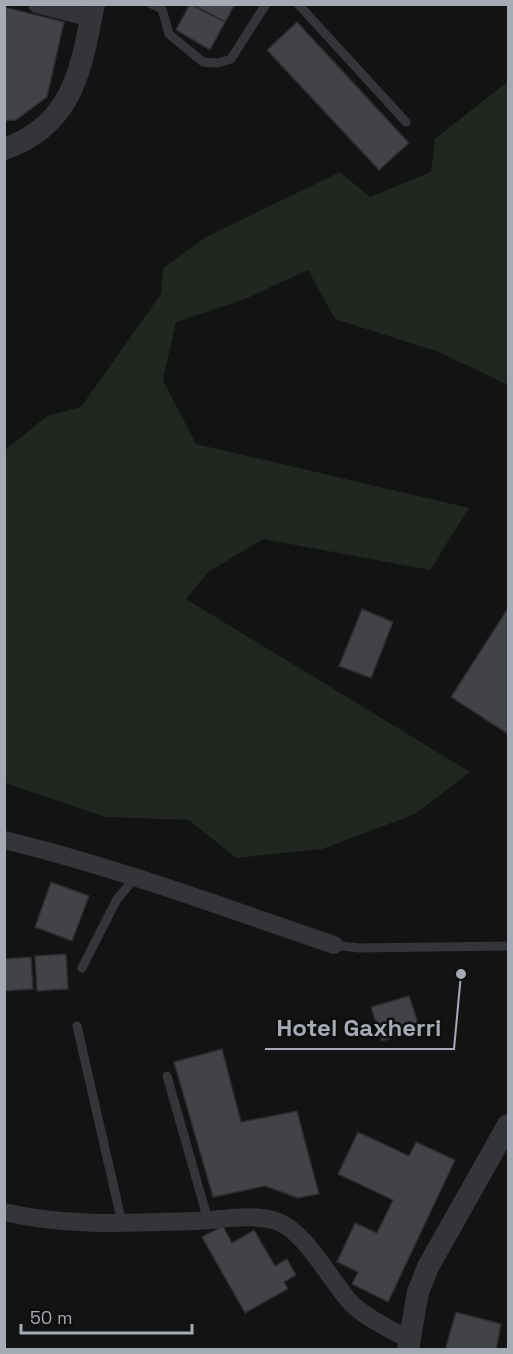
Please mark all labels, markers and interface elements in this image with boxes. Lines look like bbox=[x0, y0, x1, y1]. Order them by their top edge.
callout: Hotel Gaxherri bbox=[265, 1007, 454, 1049]
text: Hotel Gaxherri bbox=[277, 1012, 441, 1043]
scale bar bbox=[21, 1297, 192, 1335]
text: 50 m bbox=[30, 1306, 72, 1329]

